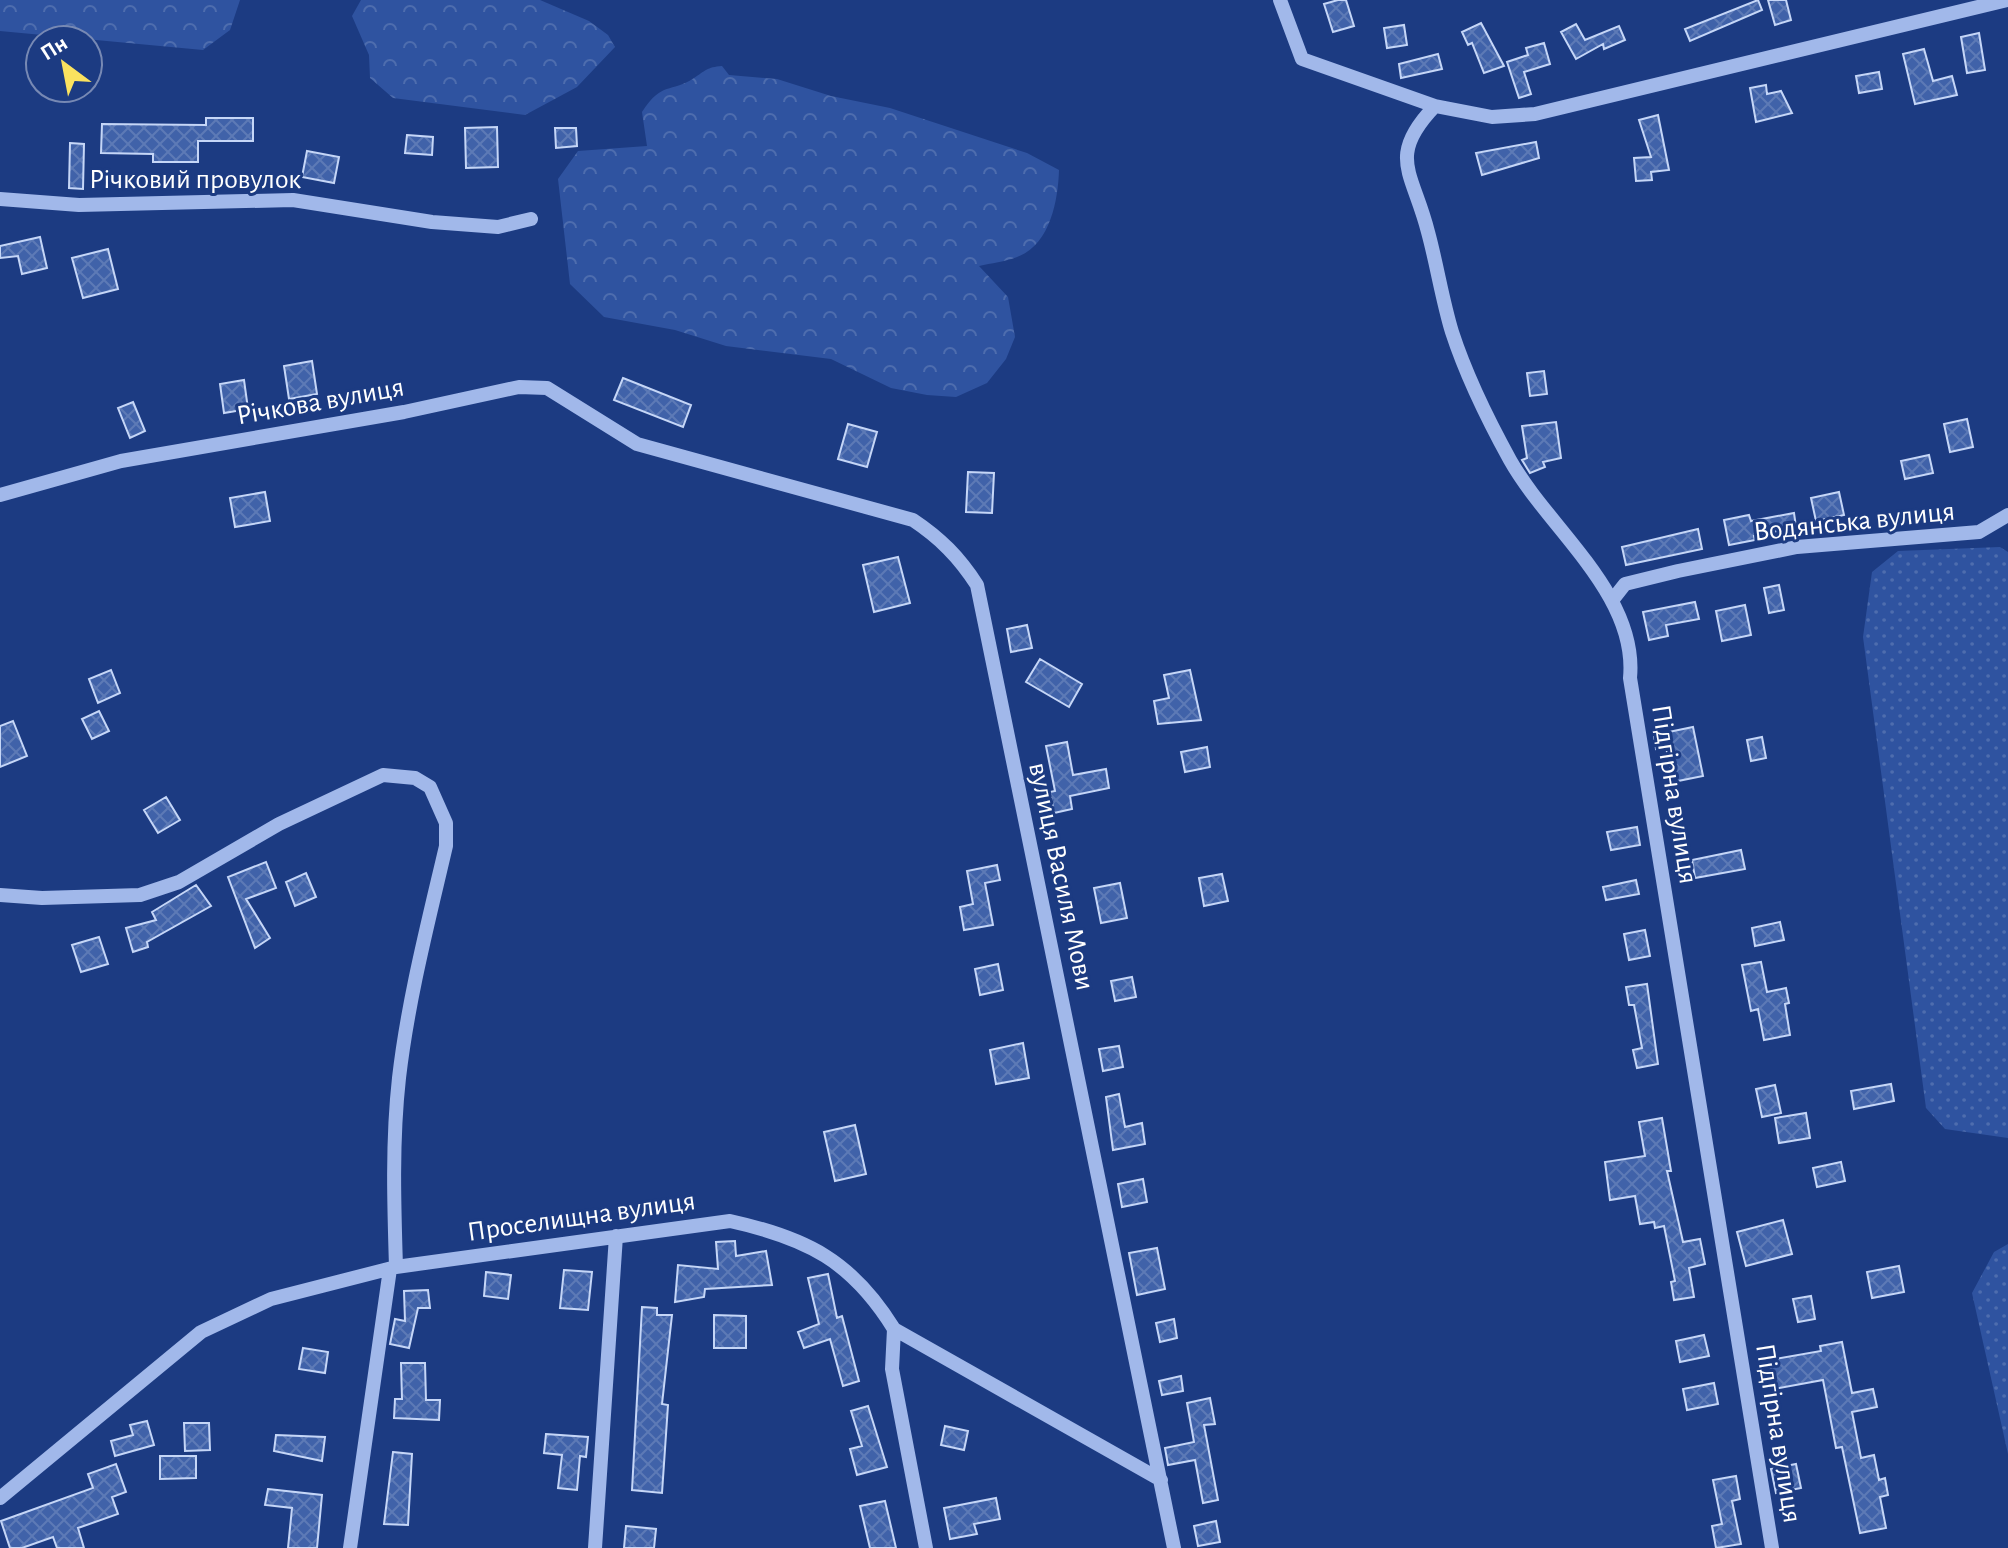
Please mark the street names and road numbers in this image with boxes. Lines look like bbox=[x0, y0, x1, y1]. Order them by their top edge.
street label: Річковий провулок bbox=[89, 166, 301, 194]
street label: Річкова вулиця bbox=[234, 373, 406, 430]
street label: Водянська вулиця bbox=[1752, 497, 1956, 546]
street label: Підгірна вулиця bbox=[1646, 703, 1702, 886]
street label: вулиця Василя Мови bbox=[1023, 760, 1099, 993]
street label: Проселищна вулиця bbox=[465, 1187, 697, 1247]
street label: Підгірна вулиця bbox=[1750, 1342, 1806, 1525]

